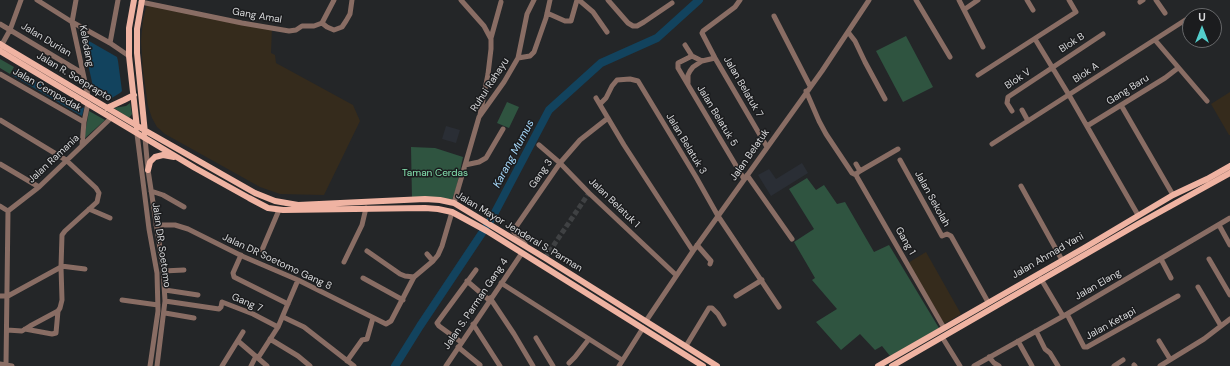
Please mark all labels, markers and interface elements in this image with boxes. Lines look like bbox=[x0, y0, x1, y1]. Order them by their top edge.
street label: Gang Amal bbox=[231, 6, 283, 26]
north arrow bbox=[1182, 8, 1222, 48]
text: U bbox=[1198, 10, 1206, 24]
street label: Jalan Durian bbox=[19, 20, 73, 60]
street label: Keledang bbox=[76, 24, 96, 68]
street label: Blok B bbox=[1057, 30, 1087, 56]
street label: Jalan R. Soeprapto bbox=[34, 50, 114, 104]
street label: Jalan Belatuk 7 bbox=[721, 54, 765, 120]
street label: Ruhui Rahayu bbox=[468, 56, 512, 114]
street label: Blok A bbox=[1071, 60, 1101, 86]
street label: Jalan Cempedak bbox=[11, 66, 83, 114]
street label: Blok V bbox=[1003, 66, 1033, 92]
street label: Gang Baru bbox=[1105, 72, 1151, 108]
street label: Jalan Belatuk 5 bbox=[694, 83, 740, 149]
street label: Jalan Belatuk 3 bbox=[663, 111, 709, 177]
water label: Karang Mumus bbox=[491, 118, 537, 190]
street label: Jalan Belatuk bbox=[728, 127, 772, 183]
street label: Jalan Ramania bbox=[26, 132, 82, 186]
street label: Gang 3 bbox=[527, 157, 555, 191]
park label: Taman Cerdas bbox=[402, 167, 468, 179]
street label: Jalan Sekolah bbox=[912, 169, 952, 229]
street label: Jalan Belatuk 1 bbox=[586, 176, 642, 230]
street label: Jalan Mayor Jenderal S. Parman bbox=[454, 189, 584, 275]
street label: Jalan DR. Soetomo bbox=[149, 202, 173, 288]
street label: Gang 1 bbox=[892, 225, 918, 257]
street label: Jalan DR Soetomo Gang 8 bbox=[220, 231, 334, 293]
street label: Jalan Ahmad Yani bbox=[1010, 231, 1086, 281]
street label: Jalan S. Parman Gang 4 bbox=[441, 256, 511, 352]
street label: Jalan Elang bbox=[1073, 267, 1123, 303]
street label: Gang 7 bbox=[230, 291, 264, 315]
street label: Jalan Ketapi bbox=[1084, 305, 1138, 343]

